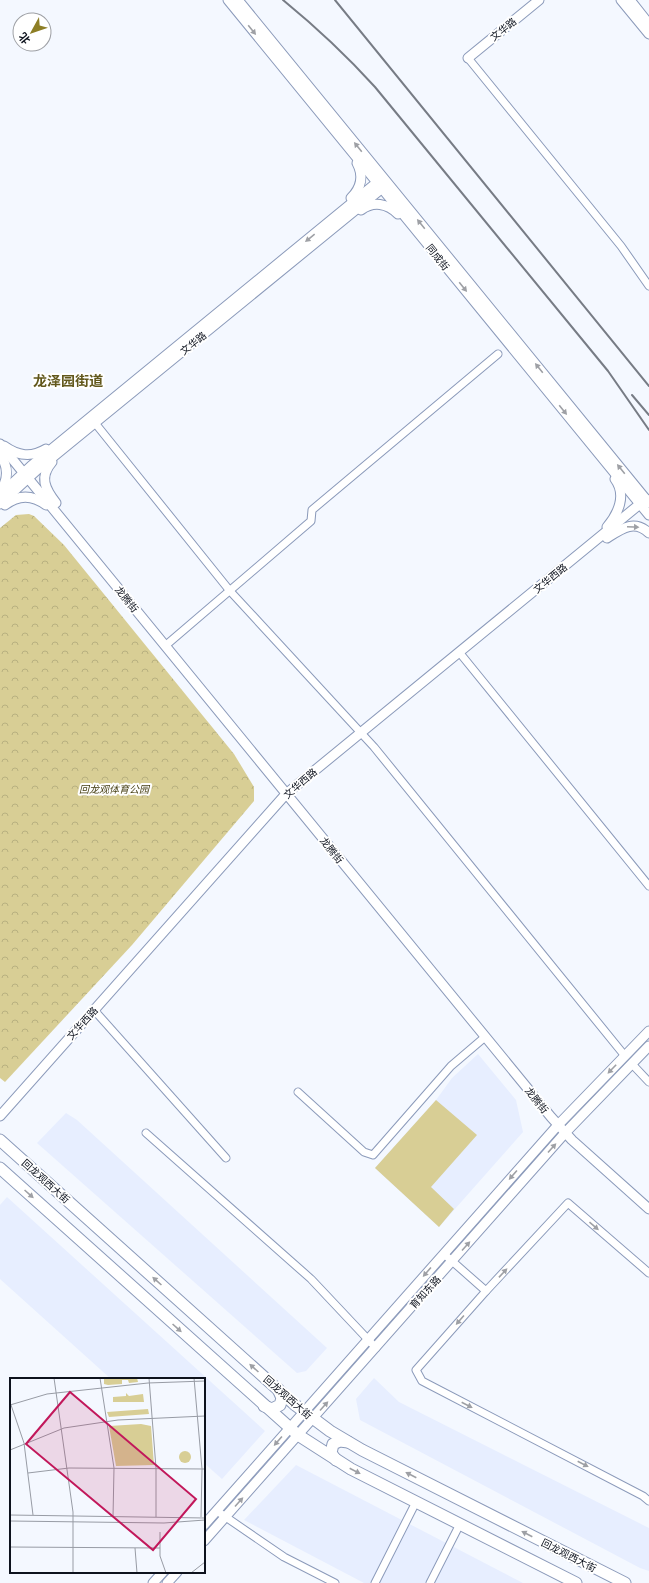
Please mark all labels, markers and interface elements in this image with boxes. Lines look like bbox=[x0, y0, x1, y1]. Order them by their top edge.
north arrow bbox=[12, 12, 52, 52]
street label: 文华路 bbox=[488, 16, 518, 43]
one-way arrow bbox=[248, 25, 257, 36]
text: 北 bbox=[16, 30, 32, 46]
one-way arrow bbox=[354, 142, 363, 153]
one-way arrow bbox=[417, 219, 426, 230]
one-way arrow bbox=[304, 233, 315, 242]
street label: 同成街 bbox=[424, 242, 451, 272]
one-way arrow bbox=[458, 282, 467, 293]
street label: 文华路 bbox=[178, 330, 208, 357]
one-way arrow bbox=[535, 363, 544, 374]
district label: 龙泽园街道 bbox=[33, 373, 103, 389]
one-way arrow bbox=[558, 404, 567, 415]
one-way arrow bbox=[617, 464, 626, 474]
one-way arrow bbox=[627, 524, 640, 530]
street label: 文华西路 bbox=[531, 562, 569, 595]
street label: 龙腾街 bbox=[113, 584, 140, 614]
street label: 文华西路 bbox=[282, 766, 319, 801]
park label: 回龙观体育公园 bbox=[79, 784, 151, 795]
street label: 龙腾街 bbox=[318, 835, 345, 865]
street label: 文华西路 bbox=[65, 1005, 100, 1042]
one-way arrow bbox=[607, 1064, 617, 1074]
street label: 龙腾街 bbox=[523, 1085, 550, 1115]
one-way arrow bbox=[547, 1144, 556, 1153]
street label: 回龙观西大街 bbox=[20, 1157, 72, 1206]
one-way arrow bbox=[509, 1170, 518, 1180]
one-way arrow bbox=[24, 1189, 34, 1198]
one-way arrow bbox=[589, 1221, 600, 1230]
one-way arrow bbox=[461, 1241, 471, 1251]
one-way arrow bbox=[423, 1267, 432, 1278]
one-way arrow bbox=[498, 1268, 508, 1278]
street label: 育知东路 bbox=[408, 1274, 443, 1311]
one-way arrow bbox=[152, 1276, 162, 1285]
one-way arrow bbox=[456, 1316, 465, 1325]
one-way arrow bbox=[172, 1323, 183, 1332]
one-way arrow bbox=[249, 1363, 259, 1372]
street label: 回龙观西大街 bbox=[261, 1374, 314, 1421]
inset map bbox=[10, 1378, 205, 1573]
one-way arrow bbox=[319, 1401, 329, 1411]
one-way arrow bbox=[461, 1402, 473, 1408]
one-way arrow bbox=[274, 1436, 283, 1446]
one-way arrow bbox=[577, 1461, 588, 1468]
one-way arrow bbox=[349, 1468, 361, 1474]
one-way arrow bbox=[406, 1472, 417, 1478]
one-way arrow bbox=[234, 1497, 243, 1506]
one-way arrow bbox=[522, 1531, 533, 1537]
street label: 回龙观西大街 bbox=[540, 1537, 598, 1574]

